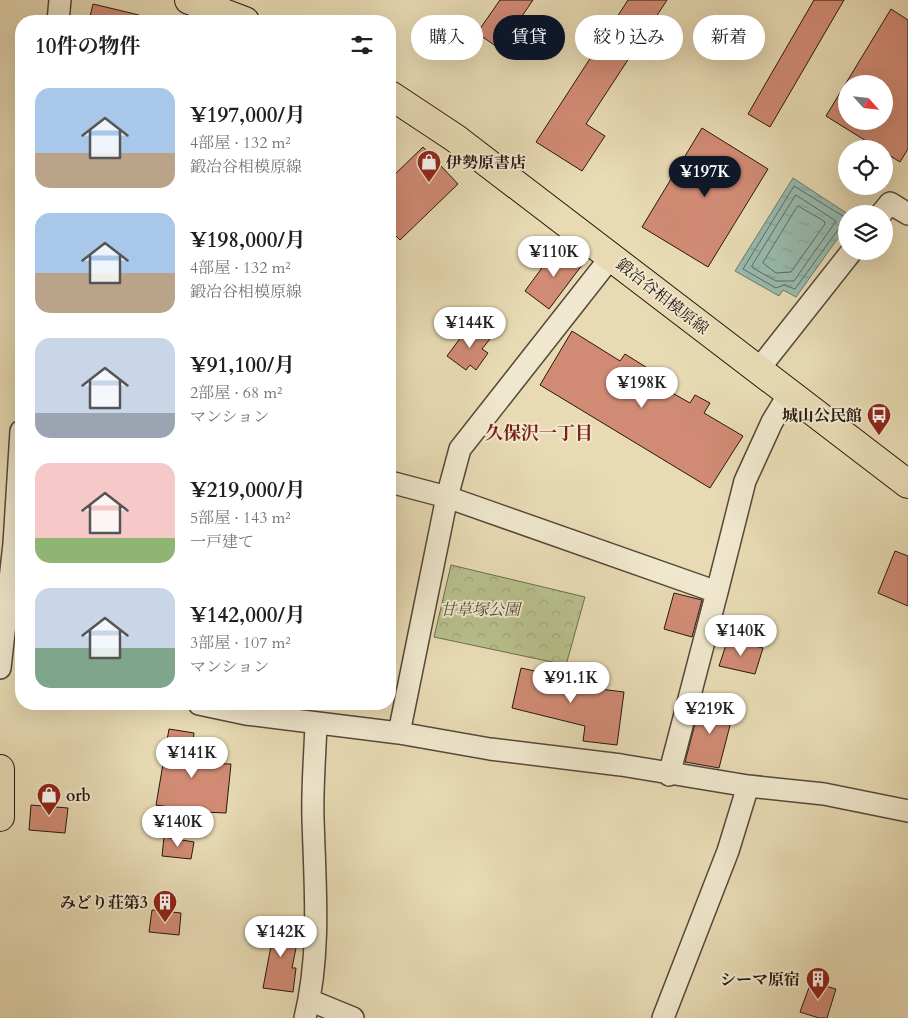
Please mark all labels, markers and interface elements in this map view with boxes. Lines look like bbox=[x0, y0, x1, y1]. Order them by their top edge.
chip: 購入 bbox=[411, 15, 483, 60]
chip: 賃貸 bbox=[493, 15, 565, 60]
chip: 絞り込み bbox=[575, 15, 683, 60]
chip: 新着 bbox=[693, 15, 765, 60]
icon: filters bbox=[348, 31, 376, 59]
text: 10件の物件 bbox=[35, 32, 141, 61]
north arrow bbox=[838, 75, 892, 130]
map controls bbox=[838, 75, 893, 260]
text: ¥197,000/月 bbox=[190, 101, 306, 130]
icon: home bbox=[75, 108, 135, 168]
text: 4部屋 · 132 m² bbox=[190, 132, 291, 154]
button: locate bbox=[838, 140, 893, 195]
shop icon: 伊勢原書店 bbox=[416, 149, 442, 183]
place label: 伊勢原書店 bbox=[446, 152, 526, 174]
text: 鍛冶谷相模原線 bbox=[190, 156, 302, 178]
pin: ¥197K bbox=[670, 156, 740, 198]
text: ¥197K bbox=[680, 161, 730, 183]
button: layers bbox=[838, 205, 893, 260]
text: ¥198,000/月 bbox=[190, 226, 306, 255]
icon: home bbox=[75, 233, 135, 293]
pin: ¥110K bbox=[519, 236, 589, 278]
text: ¥110K bbox=[529, 241, 579, 263]
street label: 鍛冶谷相模原線 bbox=[611, 254, 713, 340]
text: 4部屋 · 132 m² bbox=[190, 257, 291, 279]
text: 鍛冶谷相模原線 bbox=[190, 281, 302, 303]
pin: ¥144K bbox=[435, 306, 505, 349]
text: ¥144K bbox=[445, 312, 495, 334]
text: ¥91,100/月 bbox=[190, 351, 295, 380]
icon: home bbox=[75, 358, 135, 418]
pin: ¥198K bbox=[607, 366, 677, 409]
text: ¥198K bbox=[617, 372, 667, 394]
text: 2部屋 · 68 m² bbox=[190, 382, 282, 404]
bus stop icon: 城山公民館 bbox=[866, 402, 892, 436]
place label: 城山公民館 bbox=[782, 405, 862, 427]
text: マンション bbox=[190, 406, 269, 428]
district label: 久保沢一丁目 bbox=[485, 421, 593, 446]
text: ¥219,000/月 bbox=[190, 476, 306, 505]
icon: home bbox=[75, 483, 135, 543]
text: 5部屋 · 143 m² bbox=[190, 507, 291, 529]
text: 一戸建て bbox=[190, 531, 254, 553]
park label: 甘草塚公園 bbox=[440, 599, 523, 621]
text: ¥142,000/月 bbox=[190, 601, 306, 630]
icon: home bbox=[75, 608, 135, 668]
pin: ¥140K bbox=[706, 614, 776, 657]
text: ¥140K bbox=[716, 620, 766, 642]
text: 3部屋 · 107 m² bbox=[190, 632, 291, 654]
text: マンション bbox=[190, 656, 269, 678]
pin: ¥91.1K bbox=[530, 662, 612, 704]
text: ¥91.1K bbox=[544, 667, 598, 689]
pin: ¥219K bbox=[675, 692, 745, 735]
text: ¥219K bbox=[685, 698, 735, 720]
pin: ¥141K bbox=[157, 736, 227, 779]
text: ¥141K bbox=[167, 742, 217, 764]
shop icon: orb bbox=[36, 782, 62, 816]
place label: orb bbox=[66, 785, 91, 807]
pin: ¥140K bbox=[143, 806, 213, 848]
text: ¥140K bbox=[153, 811, 203, 833]
building icon: みどり荘第3 bbox=[152, 889, 178, 923]
place label: みどり荘第3 bbox=[60, 892, 148, 914]
pin: ¥142K bbox=[246, 916, 316, 958]
text: ¥142K bbox=[256, 921, 306, 943]
building icon: シーマ原宿 bbox=[805, 966, 831, 1000]
place label: シーマ原宿 bbox=[720, 969, 800, 991]

